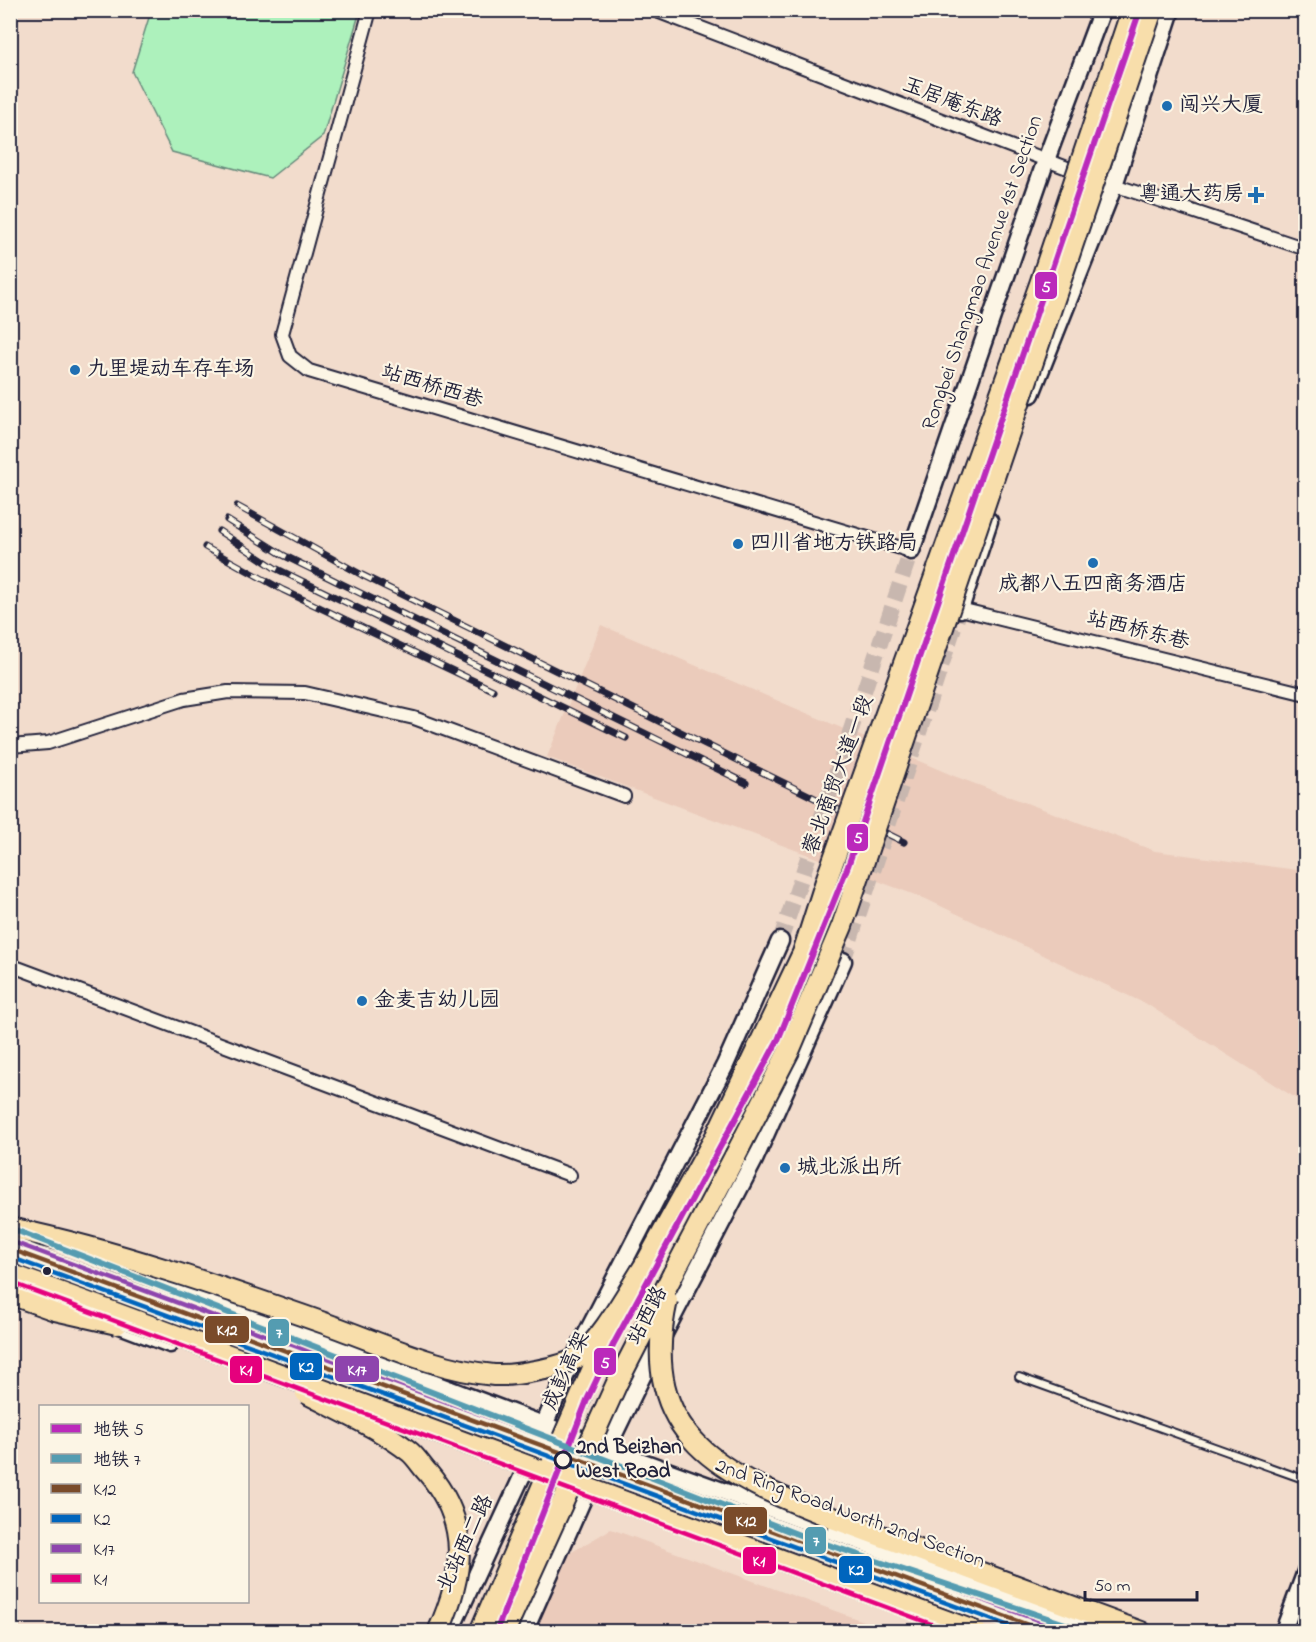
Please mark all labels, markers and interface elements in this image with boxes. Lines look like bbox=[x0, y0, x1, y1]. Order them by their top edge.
street label: 玉居庵东路 bbox=[898, 70, 1006, 136]
place label: 闯兴大厦 bbox=[1179, 91, 1263, 121]
marker: 闯兴大厦 bbox=[1160, 99, 1174, 113]
street label: Rongbei Shangmao Avenue 1st Section bbox=[915, 111, 1053, 435]
place label: 粤通大药房 bbox=[1139, 180, 1244, 210]
marker: 粤通大药房 bbox=[1249, 188, 1263, 202]
line badge: 5 bbox=[1034, 271, 1058, 300]
text: 5 bbox=[1041, 276, 1051, 300]
place label: 九里堤动车存车场 bbox=[87, 355, 255, 385]
street label: 站西桥西巷 bbox=[377, 357, 487, 417]
marker: 九里堤动车存车场 bbox=[68, 363, 82, 377]
place label: 四川省地方铁路局 bbox=[750, 529, 918, 559]
marker: 四川省地方铁路局 bbox=[731, 537, 745, 551]
marker: 成都八五四商务酒店 bbox=[1086, 556, 1100, 570]
place label: 成都八五四商务酒店 bbox=[999, 570, 1188, 600]
street label: 站西桥东巷 bbox=[1083, 604, 1193, 658]
street label: 蓉北商贸大道一段 bbox=[796, 691, 882, 859]
line badge: 5 bbox=[846, 823, 869, 852]
text: 5 bbox=[853, 827, 863, 851]
place label: 金麦吉幼儿园 bbox=[374, 986, 500, 1016]
marker: 金麦吉幼儿园 bbox=[355, 994, 369, 1008]
place label: 城北派出所 bbox=[797, 1153, 902, 1183]
marker: 城北派出所 bbox=[778, 1161, 792, 1175]
unlabelled marker bbox=[41, 1265, 53, 1277]
street label: 站西路 bbox=[620, 1281, 676, 1351]
line badge: K12 bbox=[204, 1315, 250, 1344]
line badge: 7 bbox=[267, 1318, 290, 1347]
text: K12 bbox=[217, 1319, 237, 1343]
text: 7 bbox=[276, 1322, 283, 1346]
street label: 成彭高架 bbox=[536, 1327, 598, 1415]
line badge: 5 bbox=[593, 1347, 617, 1376]
line badge: K2 bbox=[289, 1352, 323, 1381]
text: 5 bbox=[600, 1352, 610, 1376]
line badge: K1 bbox=[229, 1355, 263, 1384]
line badge: K17 bbox=[334, 1355, 380, 1383]
text: K2 bbox=[298, 1356, 314, 1380]
text: K1 bbox=[240, 1359, 253, 1383]
text: K17 bbox=[347, 1359, 367, 1383]
legend bbox=[39, 1405, 249, 1603]
text: 地铁 5 bbox=[93, 1418, 144, 1444]
place label: 2nd Beizhan West Road bbox=[575, 1433, 682, 1487]
text: 地铁 7 bbox=[93, 1448, 141, 1474]
marker: 2nd Beizhan West Road bbox=[554, 1451, 572, 1469]
street label: 2nd Ring Road North 2nd Section bbox=[710, 1451, 989, 1579]
text: K12 bbox=[93, 1478, 116, 1504]
street label: 北站西二路 bbox=[430, 1490, 502, 1598]
line badge: K12 bbox=[723, 1506, 768, 1535]
text: K2 bbox=[93, 1508, 111, 1534]
text: K12 bbox=[736, 1510, 756, 1534]
line badge: 7 bbox=[804, 1526, 827, 1555]
text: 7 bbox=[813, 1530, 820, 1554]
text: K17 bbox=[93, 1538, 115, 1564]
line badge: K1 bbox=[742, 1546, 777, 1575]
text: K1 bbox=[753, 1550, 766, 1574]
line badge: K2 bbox=[838, 1555, 873, 1584]
text: K2 bbox=[848, 1559, 864, 1583]
scale bar bbox=[1085, 1564, 1198, 1602]
text: K1 bbox=[93, 1568, 108, 1594]
text: 50 m bbox=[1094, 1574, 1131, 1600]

